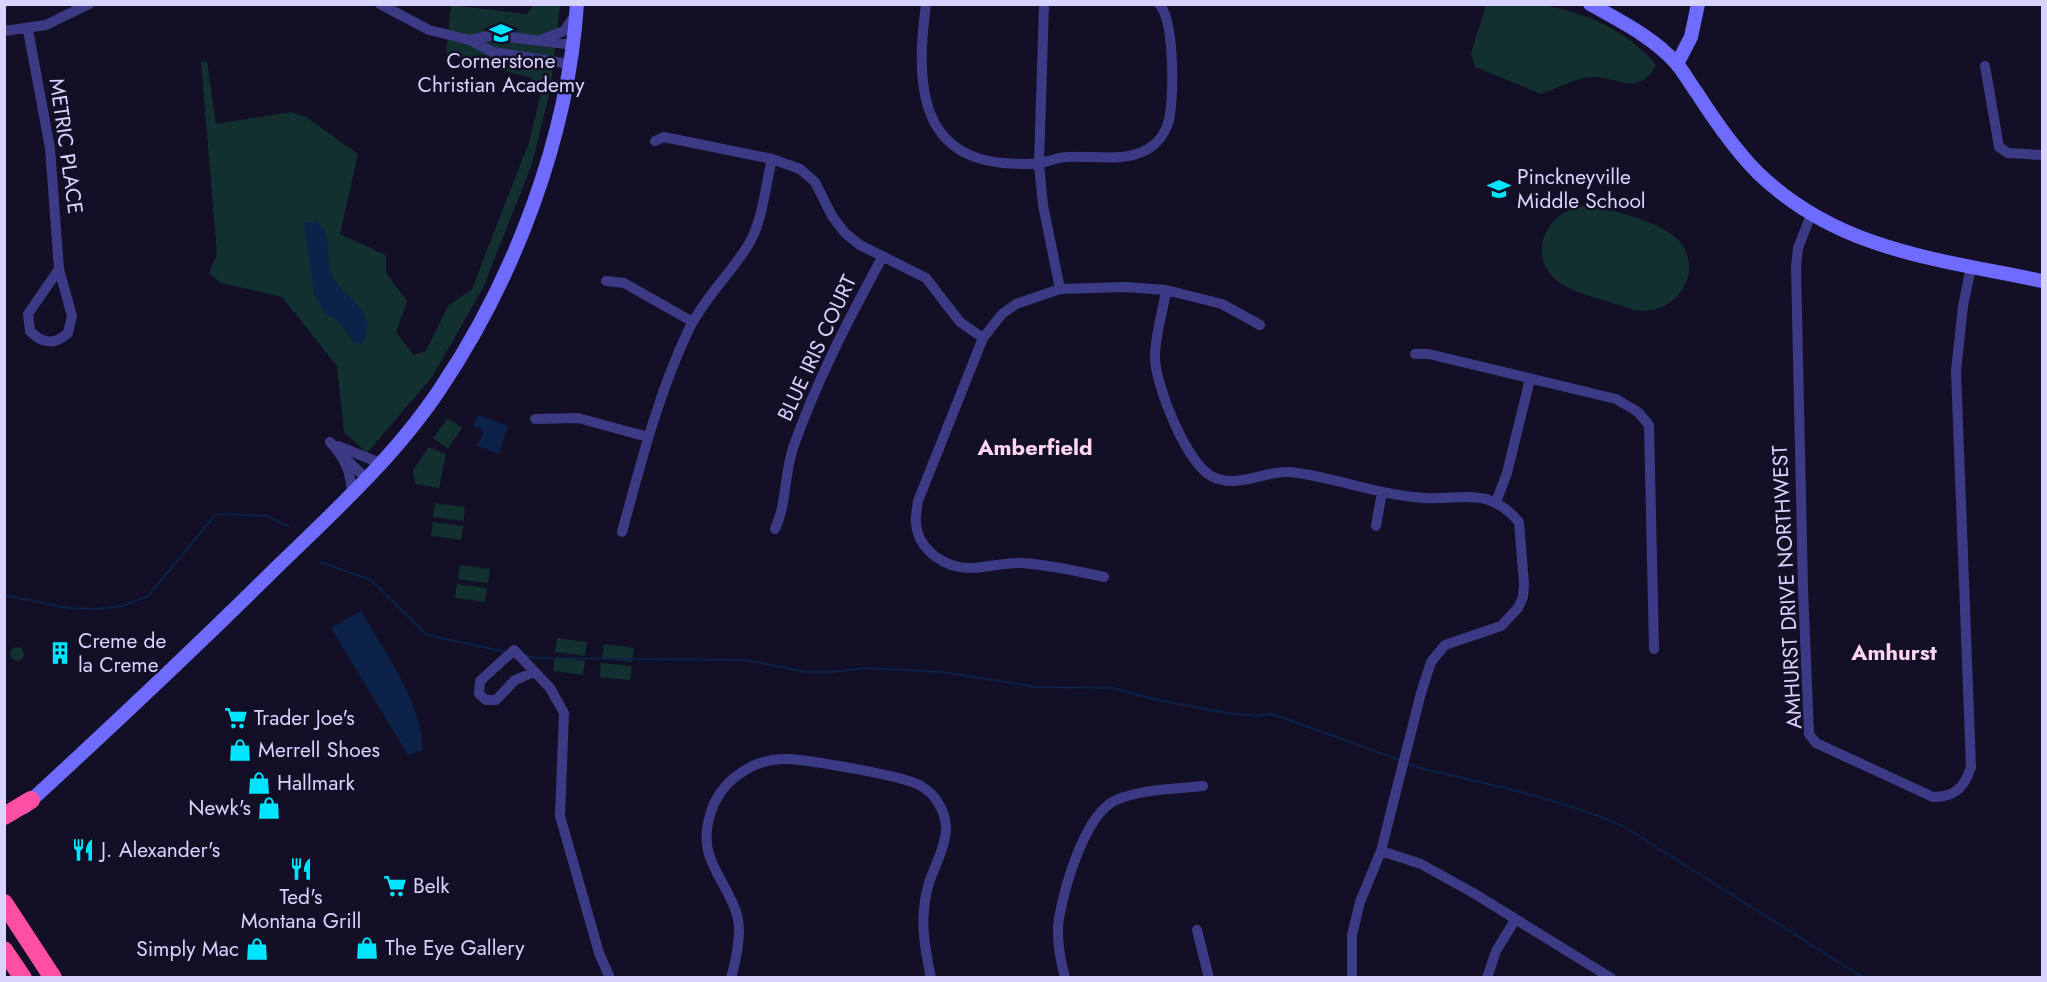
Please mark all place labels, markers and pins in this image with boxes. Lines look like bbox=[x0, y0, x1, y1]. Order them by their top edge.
school or university icon: Cornerstone Christian Academy bbox=[488, 20, 514, 46]
place label: Cornerstone Christian Academy bbox=[418, 46, 585, 100]
place label: Pinckneyville Middle School bbox=[1517, 162, 1646, 216]
school or university icon: Pinckneyville Middle School bbox=[1486, 176, 1512, 202]
place label: Creme de la Creme bbox=[78, 626, 167, 680]
building icon: Creme de la Creme bbox=[47, 640, 73, 666]
place label: Trader Joe's bbox=[254, 703, 355, 733]
supermarket icon: Trader Joe's bbox=[223, 705, 249, 731]
place label: Merrell Shoes bbox=[258, 735, 380, 765]
shop icon: Merrell Shoes bbox=[227, 737, 253, 763]
place label: Hallmark bbox=[277, 768, 355, 798]
shop icon: Hallmark bbox=[246, 770, 272, 796]
place label: Newk's bbox=[188, 793, 251, 823]
shop icon: Newk's bbox=[256, 795, 282, 821]
place label: J. Alexander's bbox=[98, 835, 220, 865]
restaurant icon: J. Alexander's bbox=[70, 837, 96, 863]
restaurant icon: Ted's Montana Grill bbox=[288, 856, 314, 882]
place label: Belk bbox=[413, 871, 450, 901]
supermarket icon: Belk bbox=[382, 873, 408, 899]
place label: Ted's Montana Grill bbox=[241, 882, 361, 936]
place label: The Eye Gallery bbox=[385, 933, 525, 963]
place label: Simply Mac bbox=[136, 934, 239, 964]
shop icon: The Eye Gallery bbox=[354, 935, 380, 961]
shop icon: Simply Mac bbox=[244, 936, 270, 962]

